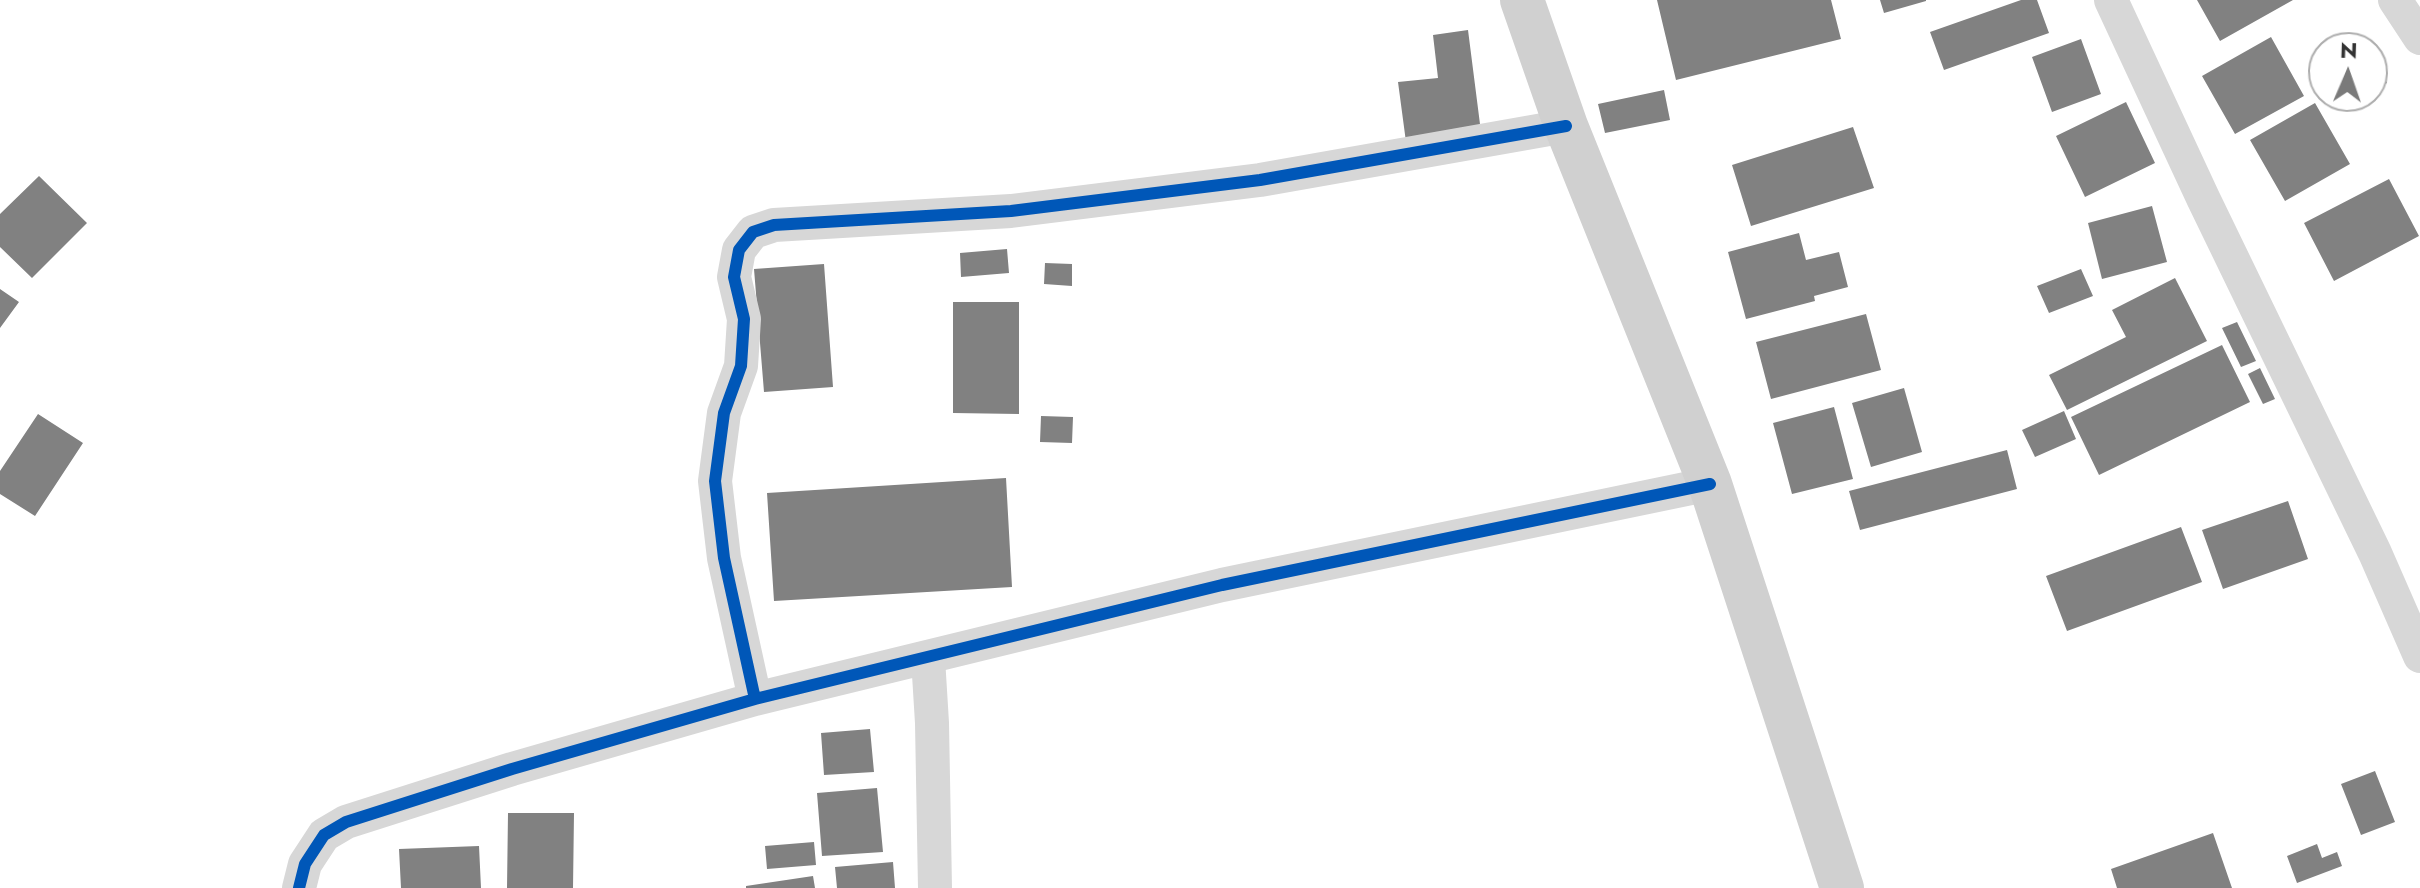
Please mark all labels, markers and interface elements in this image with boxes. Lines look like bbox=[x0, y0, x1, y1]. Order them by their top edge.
north arrow bbox=[2308, 32, 2388, 112]
text: N bbox=[2339, 34, 2358, 66]

